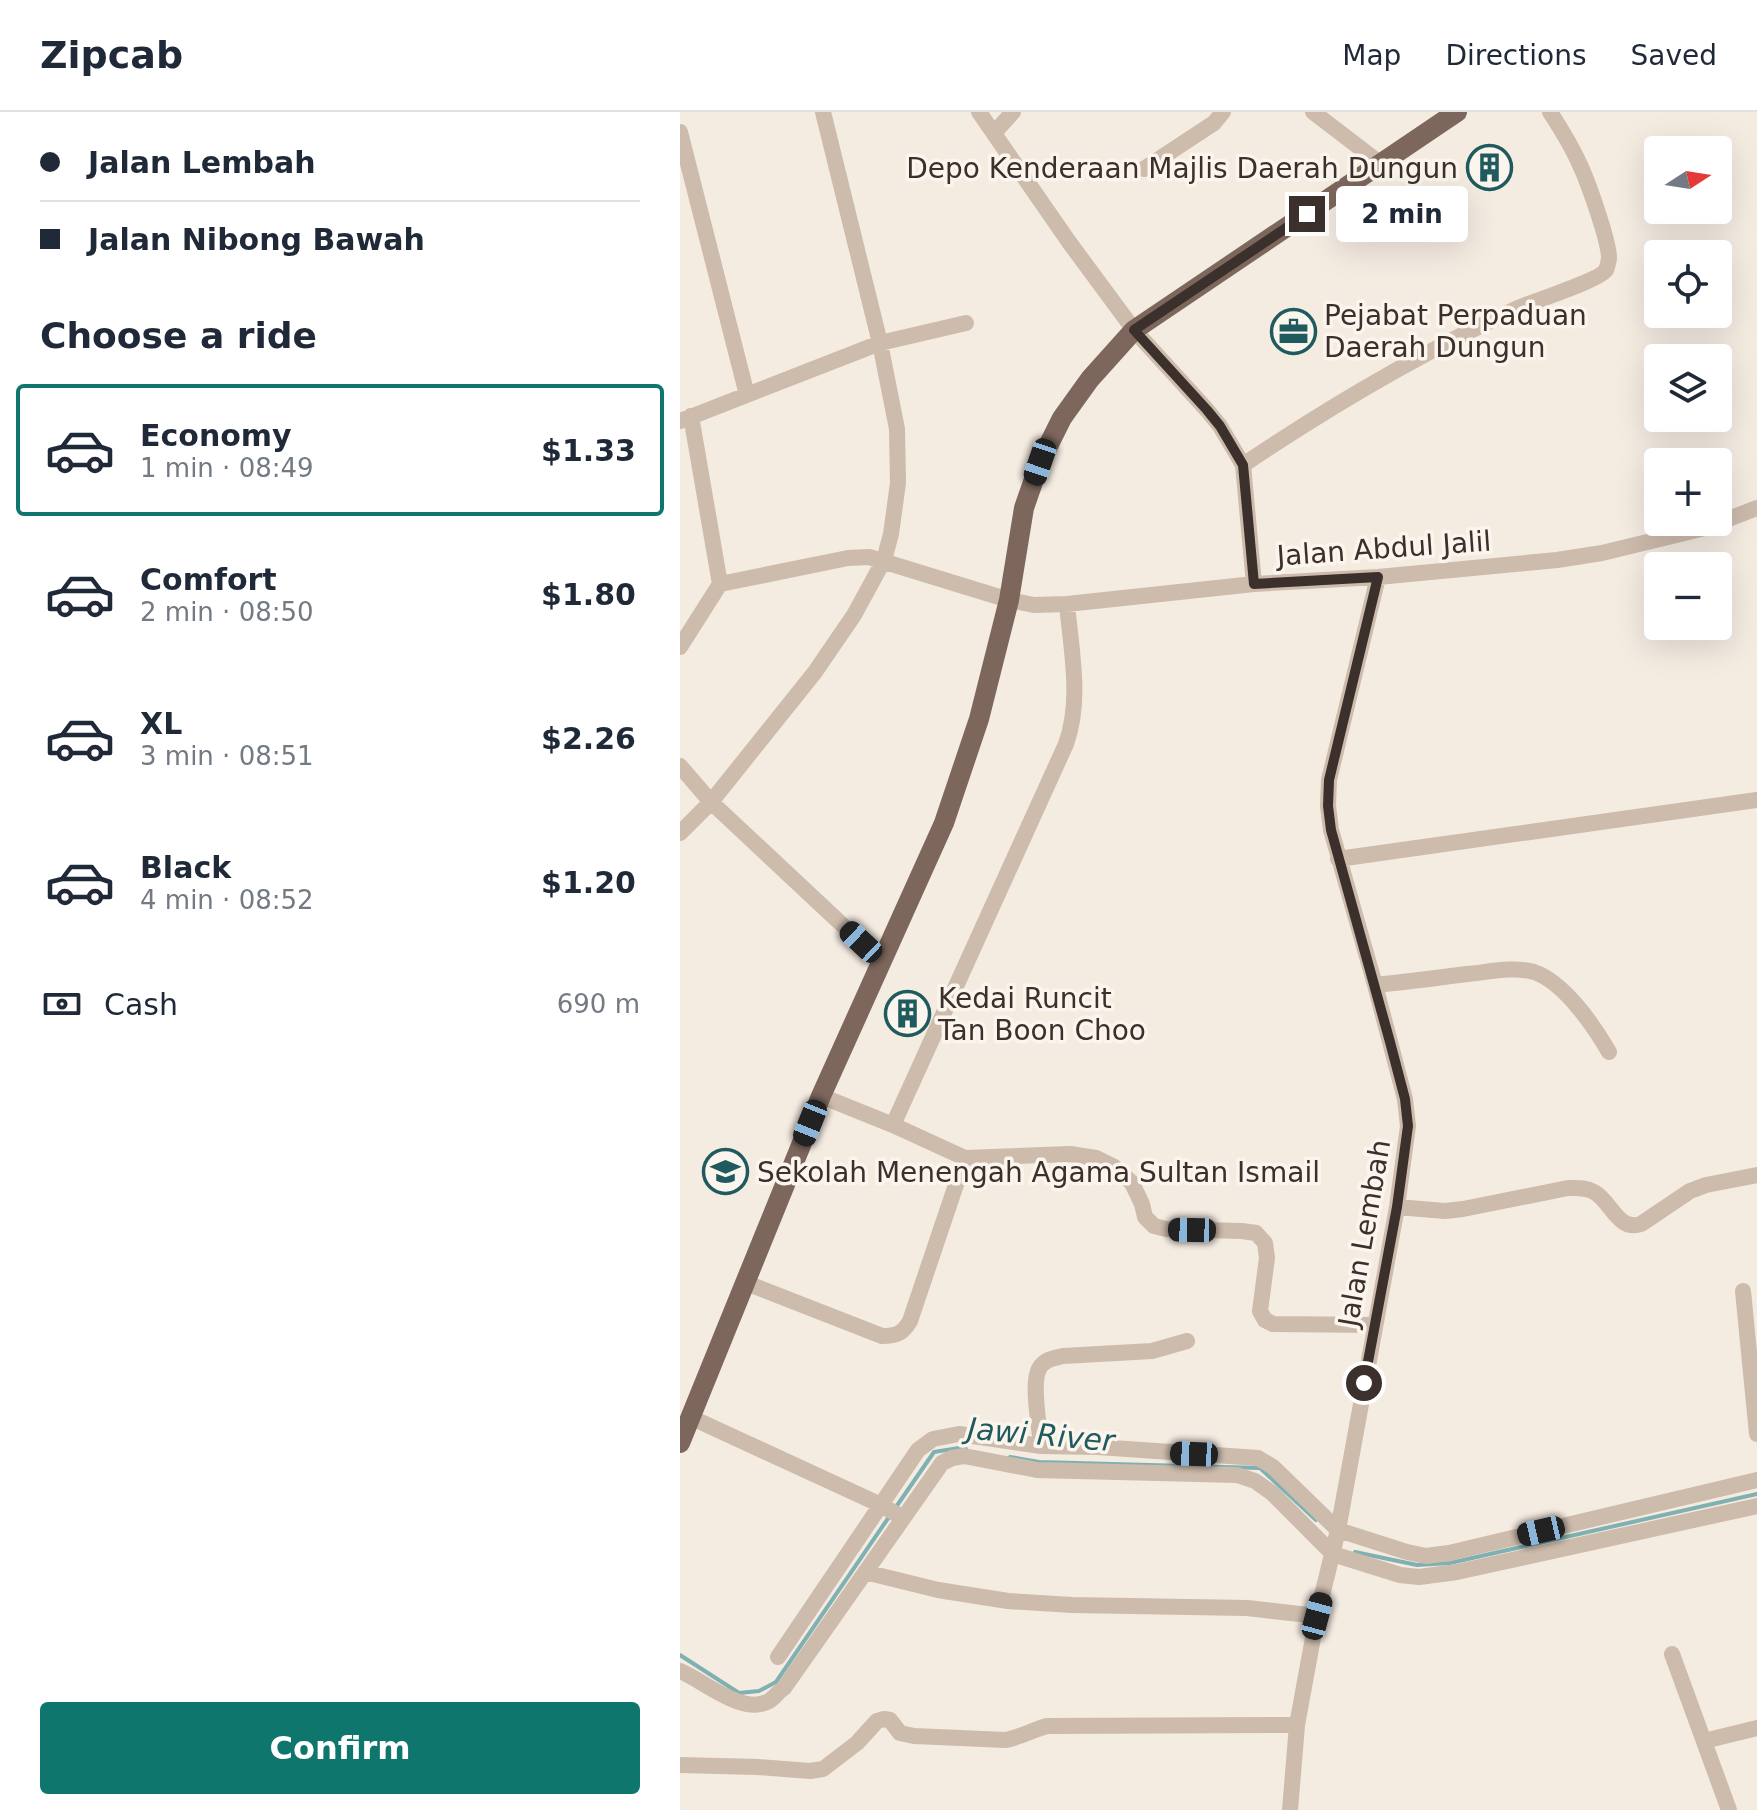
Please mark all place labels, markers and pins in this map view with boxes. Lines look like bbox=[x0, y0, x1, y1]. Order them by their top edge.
building icon: Depo Kenderaan Majlis Daerah Dungun bbox=[1465, 144, 1513, 192]
place label: Depo Kenderaan Majlis Daerah Dungun bbox=[906, 152, 1458, 185]
place label: Pejabat Perpaduan Daerah Dungun bbox=[1324, 299, 1587, 364]
office icon: Pejabat Perpaduan Daerah Dungun bbox=[1269, 307, 1317, 355]
place label: Kedai Runcit Tan Boon Choo bbox=[937, 982, 1146, 1047]
building icon: Kedai Runcit Tan Boon Choo bbox=[883, 990, 931, 1038]
school or university icon: Sekolah Menengah Agama Sultan Ismail bbox=[702, 1148, 750, 1196]
place label: Sekolah Menengah Agama Sultan Ismail bbox=[757, 1156, 1320, 1189]

